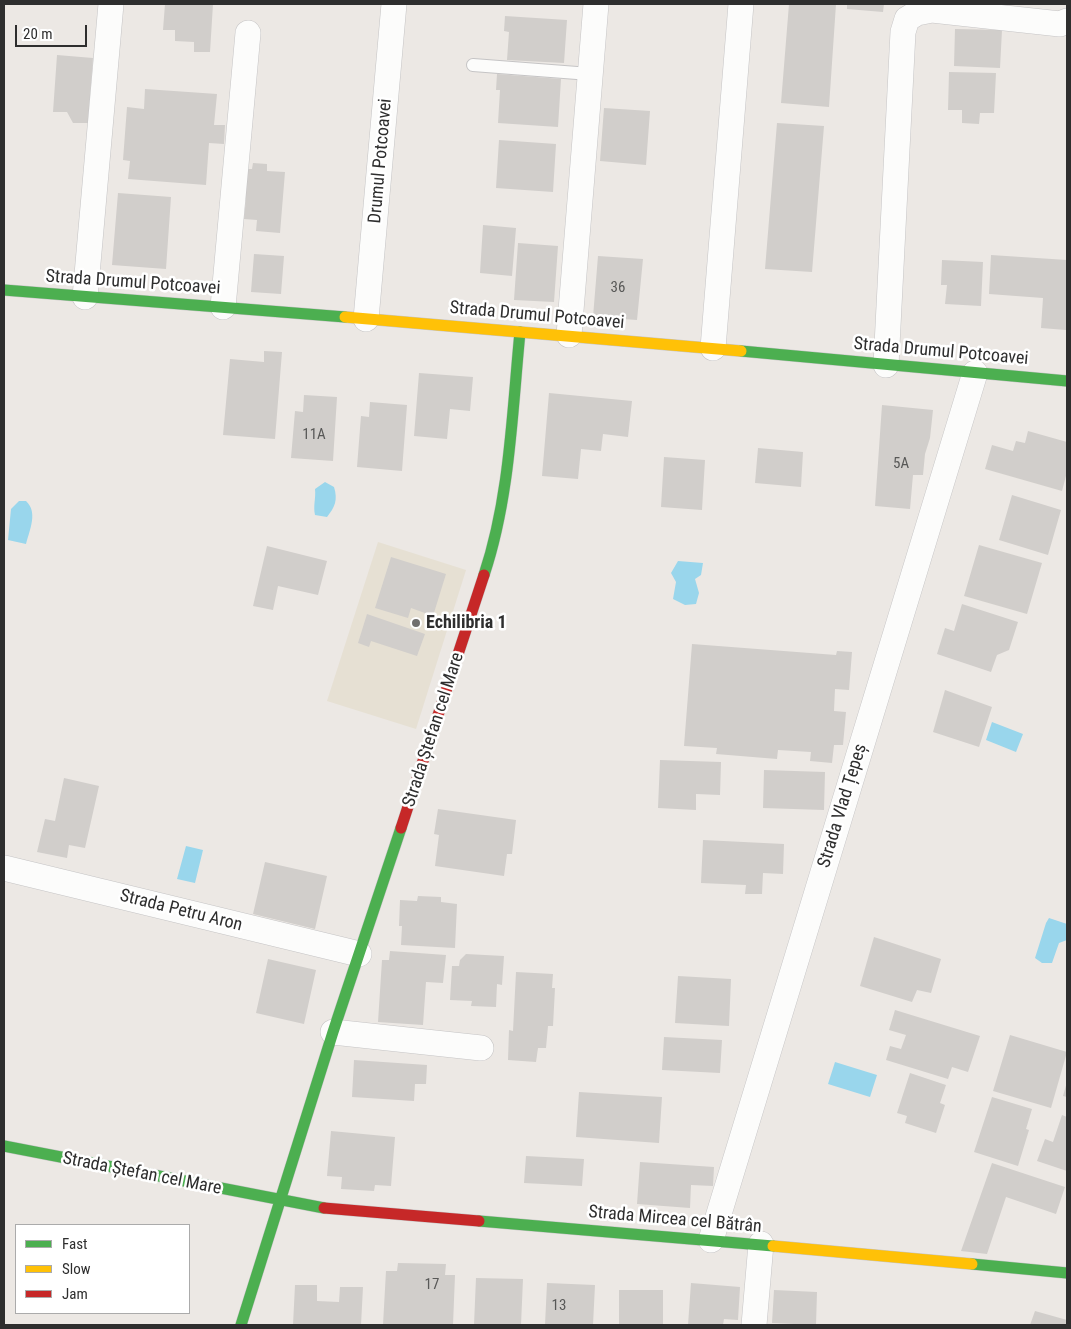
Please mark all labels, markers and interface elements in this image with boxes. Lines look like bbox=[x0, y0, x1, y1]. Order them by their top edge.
scale bar bbox=[18, 15, 90, 47]
text: 20 m bbox=[23, 25, 53, 43]
street label: Drumul Potcoavei bbox=[365, 98, 397, 224]
street label: Strada Drumul Potcoavei bbox=[45, 266, 221, 300]
house number: 36 bbox=[611, 279, 625, 297]
street label: Strada Drumul Potcoavei bbox=[449, 298, 625, 334]
street label: Strada Drumul Potcoavei bbox=[853, 334, 1029, 370]
house number: 11A bbox=[302, 426, 326, 444]
house number: 5A bbox=[893, 455, 909, 473]
place label: Echilibria 1 bbox=[426, 612, 507, 634]
marker: Echilibria 1 bbox=[410, 617, 422, 629]
street label: Strada Ștefan cel Mare bbox=[399, 650, 469, 810]
street label: Strada Vlad Țepeș bbox=[814, 741, 872, 871]
street label: Strada Petru Aron bbox=[118, 885, 244, 937]
street label: Strada Ștefan cel Mare bbox=[61, 1148, 223, 1200]
street label: Strada Mircea cel Bătrân bbox=[587, 1202, 763, 1238]
legend bbox=[15, 1224, 190, 1314]
text: Fast bbox=[62, 1235, 87, 1253]
text: Slow bbox=[62, 1260, 91, 1278]
house number: 17 bbox=[425, 1276, 439, 1294]
text: Jam bbox=[62, 1285, 88, 1303]
house number: 13 bbox=[552, 1297, 566, 1315]

